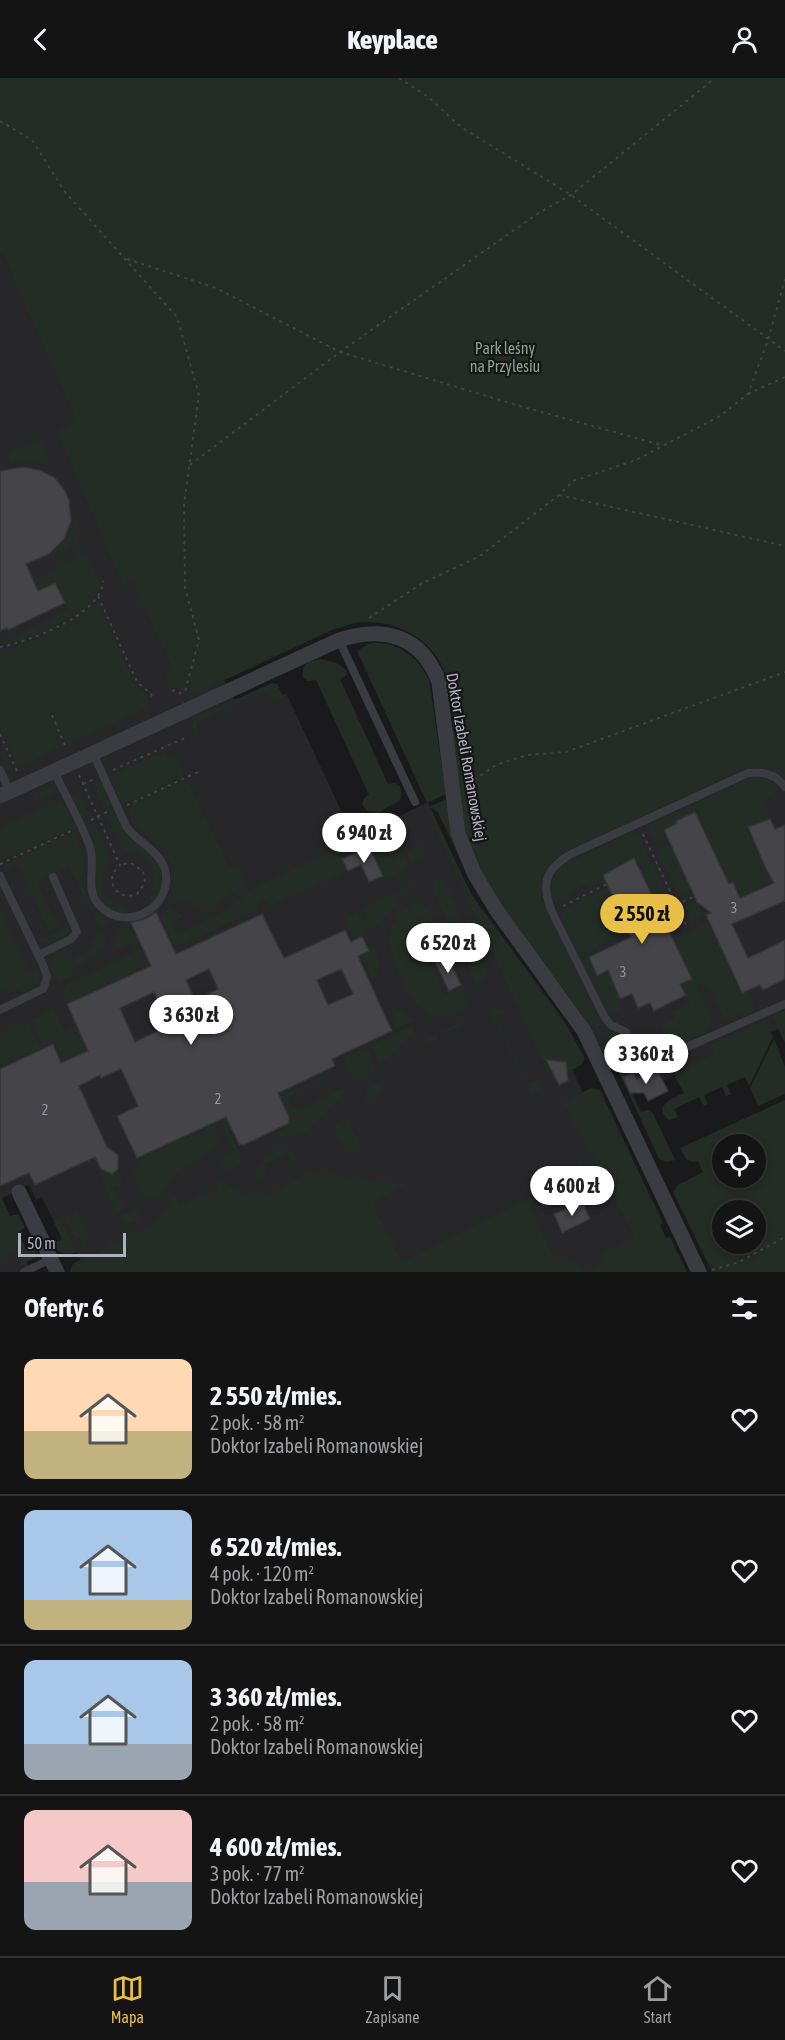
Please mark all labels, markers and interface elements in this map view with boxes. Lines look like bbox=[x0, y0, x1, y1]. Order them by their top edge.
icon: back bbox=[24, 23, 57, 56]
icon: person bbox=[728, 23, 761, 56]
text: Keyplace bbox=[347, 24, 438, 55]
park label: Park leśny na Przylesiu bbox=[470, 339, 540, 376]
street label: Doktor Izabeli Romanowskiej bbox=[442, 671, 491, 843]
pin: 6 940 zł bbox=[302, 813, 426, 864]
text: 6 940 zł bbox=[336, 821, 392, 844]
pin: 2 550 zł bbox=[580, 894, 704, 945]
house number: 3 bbox=[731, 900, 737, 916]
text: 2 550 zł bbox=[614, 902, 670, 925]
pin: 6 520 zł bbox=[386, 923, 510, 974]
text: 6 520 zł bbox=[420, 931, 476, 954]
house number: 3 bbox=[620, 964, 626, 980]
pin: 3 630 zł bbox=[129, 995, 253, 1046]
text: 3 630 zł bbox=[163, 1003, 219, 1026]
pin: 3 360 zł bbox=[584, 1034, 708, 1085]
text: 3 360 zł bbox=[618, 1042, 674, 1065]
house number: 2 bbox=[215, 1091, 221, 1107]
house number: 2 bbox=[42, 1102, 48, 1118]
map controls bbox=[712, 1134, 766, 1254]
button: locate bbox=[712, 1134, 766, 1188]
pin: 4 600 zł bbox=[510, 1166, 634, 1217]
text: 4 600 zł bbox=[544, 1174, 600, 1197]
button: layers bbox=[712, 1200, 766, 1254]
scale bar bbox=[18, 1230, 126, 1258]
text: 50 m bbox=[27, 1234, 56, 1252]
icon: filters bbox=[728, 1292, 761, 1325]
text: Oferty: 6 bbox=[24, 1293, 104, 1323]
text: 2 550 zł/mies. bbox=[210, 1381, 341, 1411]
icon: home bbox=[72, 1383, 144, 1455]
icon: heart bbox=[728, 1403, 761, 1436]
text: 2 pok. · 58 m² bbox=[210, 1411, 305, 1434]
text: Doktor Izabeli Romanowskiej bbox=[210, 1434, 423, 1457]
text: 6 520 zł/mies. bbox=[210, 1532, 341, 1562]
icon: home bbox=[72, 1534, 144, 1606]
icon: heart bbox=[728, 1554, 761, 1587]
text: 4 pok. · 120 m² bbox=[210, 1562, 314, 1585]
text: Doktor Izabeli Romanowskiej bbox=[210, 1585, 423, 1608]
text: 3 360 zł/mies. bbox=[210, 1682, 341, 1712]
icon: home bbox=[72, 1684, 144, 1756]
icon: heart bbox=[728, 1704, 761, 1737]
text: 2 pok. · 58 m² bbox=[210, 1712, 305, 1735]
text: Doktor Izabeli Romanowskiej bbox=[210, 1735, 423, 1758]
text: 4 600 zł/mies. bbox=[210, 1832, 341, 1862]
icon: home bbox=[72, 1834, 144, 1906]
icon: heart bbox=[728, 1854, 761, 1887]
text: 3 pok. · 77 m² bbox=[210, 1862, 305, 1885]
text: Doktor Izabeli Romanowskiej bbox=[210, 1885, 423, 1908]
tab: Mapa bbox=[111, 1972, 144, 2026]
tab: Zapisane bbox=[366, 1972, 420, 2026]
tab: Start bbox=[641, 1972, 674, 2026]

